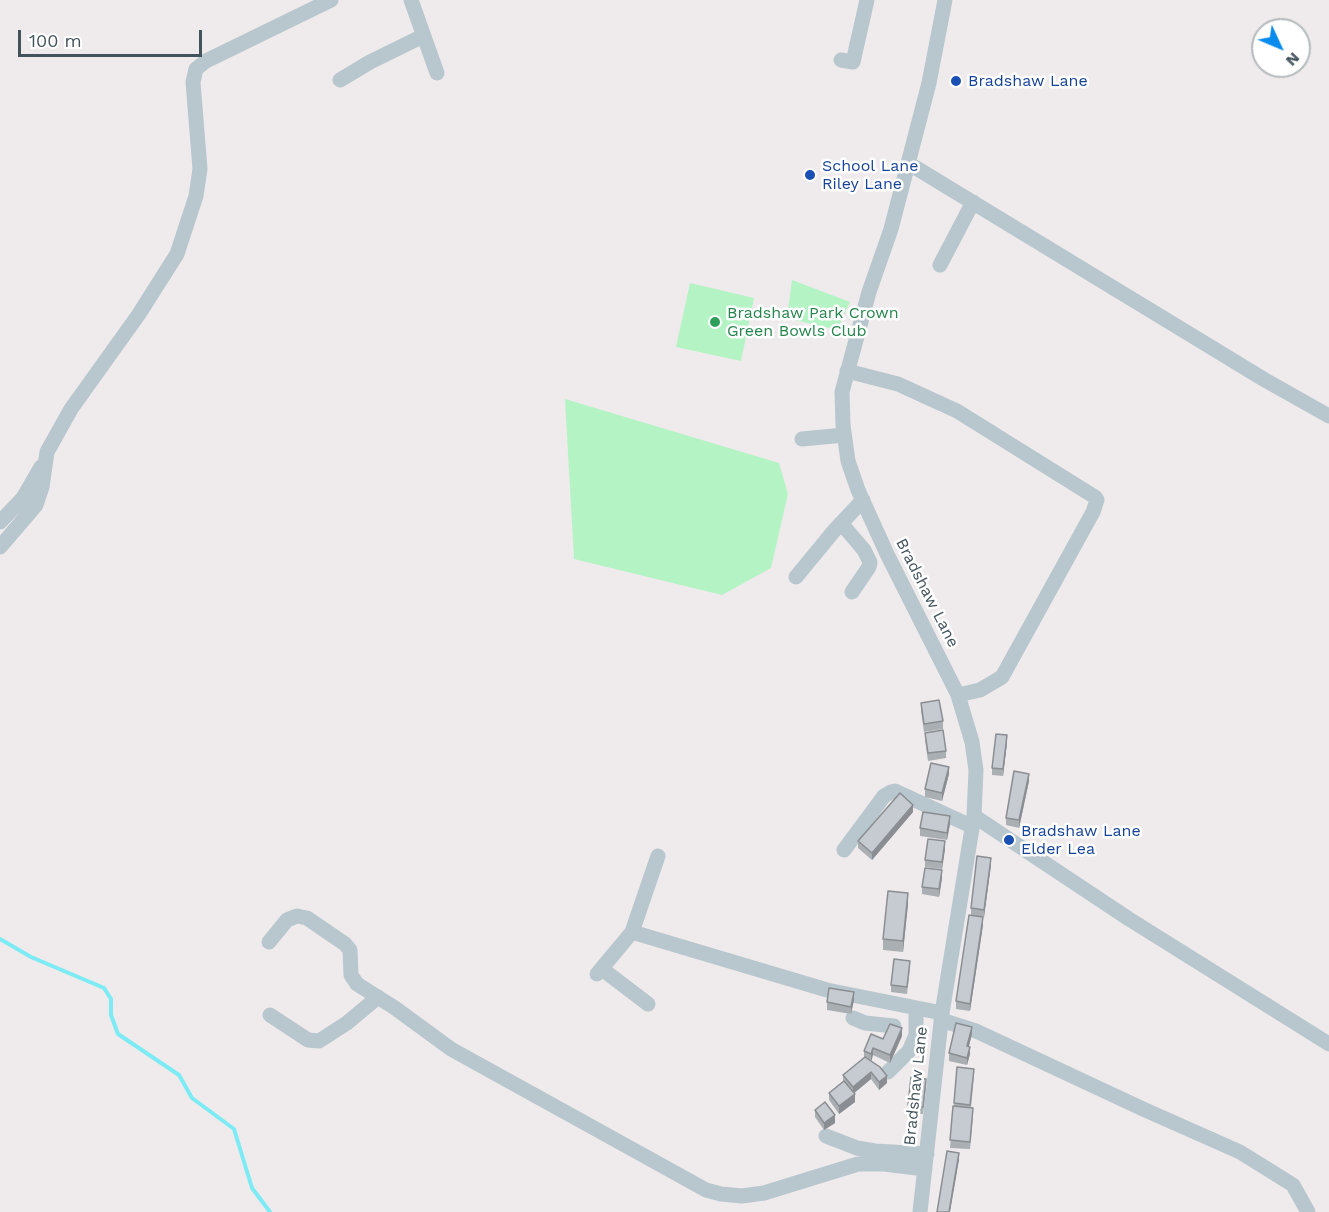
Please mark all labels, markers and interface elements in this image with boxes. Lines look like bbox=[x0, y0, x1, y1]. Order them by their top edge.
scale bar bbox=[21, 18, 206, 56]
north arrow bbox=[1251, 18, 1311, 78]
text: 100 m bbox=[29, 30, 82, 51]
text: N bbox=[1282, 49, 1304, 70]
place label: Bradshaw Lane bbox=[968, 71, 1088, 91]
marker: Bradshaw Lane bbox=[949, 74, 963, 88]
place label: School Lane Riley Lane bbox=[822, 156, 918, 194]
marker: School Lane Riley Lane bbox=[803, 168, 817, 182]
place label: Bradshaw Park Crown Green Bowls Club bbox=[727, 303, 899, 341]
marker: Bradshaw Park Crown Green Bowls Club bbox=[708, 315, 722, 329]
street label: Bradshaw Lane bbox=[891, 535, 963, 651]
place label: Bradshaw Lane Elder Lea bbox=[1021, 821, 1141, 859]
marker: Bradshaw Lane Elder Lea bbox=[1002, 833, 1016, 847]
street label: Bradshaw Lane bbox=[900, 1026, 932, 1146]

